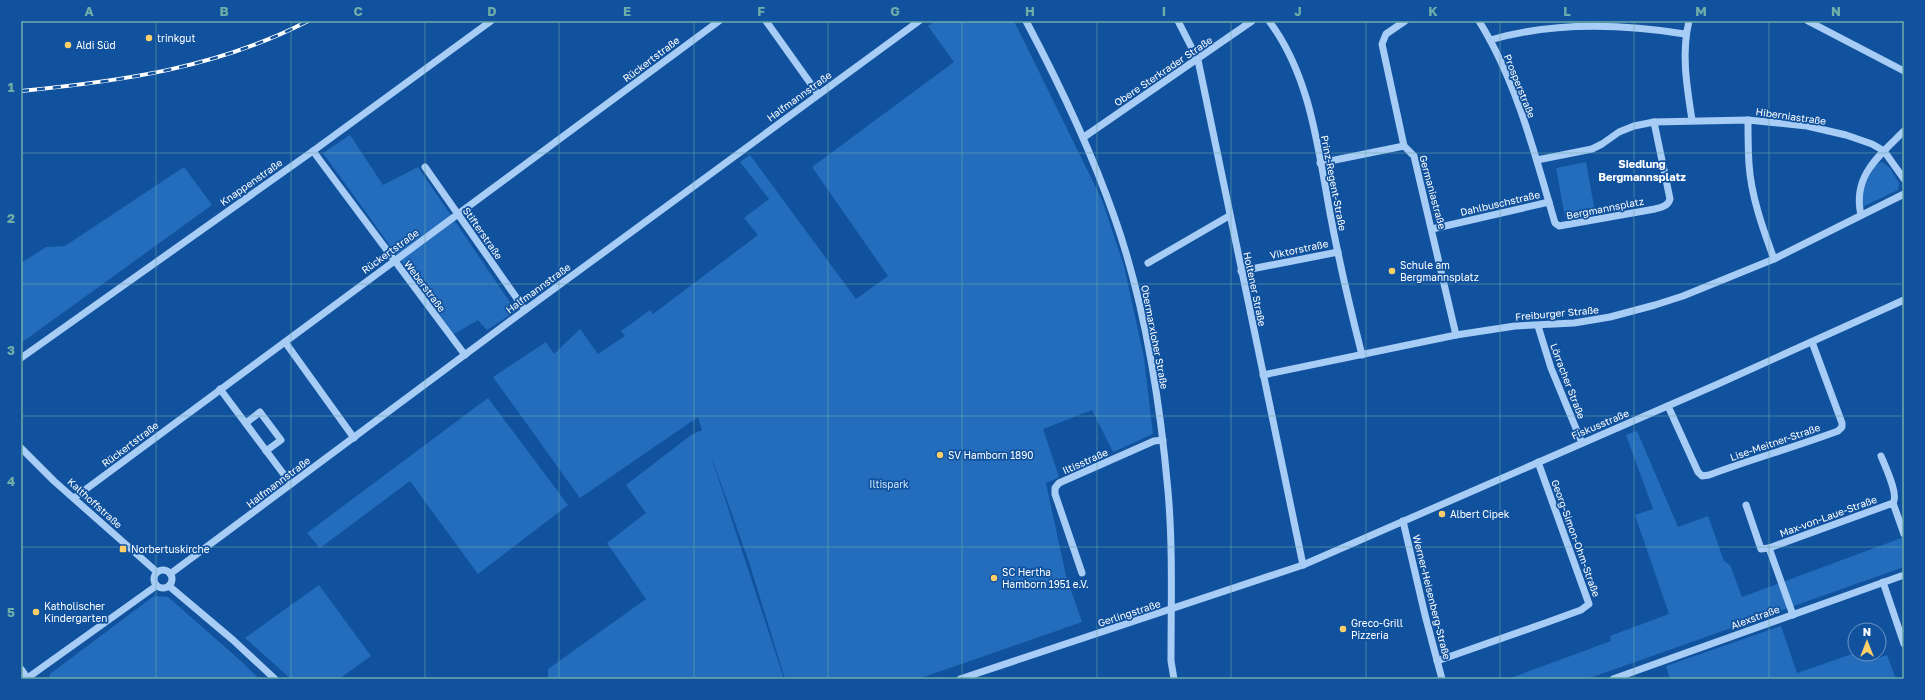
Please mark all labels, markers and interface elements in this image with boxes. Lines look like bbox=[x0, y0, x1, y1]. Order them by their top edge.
text: A bbox=[84, 3, 94, 19]
text: B bbox=[219, 3, 229, 19]
text: C bbox=[353, 3, 363, 19]
text: D bbox=[487, 3, 497, 19]
text: E bbox=[623, 3, 631, 19]
text: F bbox=[757, 3, 765, 19]
text: G bbox=[890, 3, 900, 19]
text: H bbox=[1025, 3, 1035, 19]
text: I bbox=[1162, 3, 1166, 19]
text: J bbox=[1294, 3, 1302, 19]
text: K bbox=[1428, 3, 1438, 19]
text: L bbox=[1563, 3, 1571, 19]
text: M bbox=[1695, 3, 1707, 19]
text: N bbox=[1831, 3, 1841, 19]
place label: trinkgut bbox=[157, 32, 195, 44]
marker: trinkgut bbox=[144, 33, 154, 43]
street label: Obere Sterkrader Straße bbox=[1112, 33, 1215, 108]
street label: Rückertstraße bbox=[620, 34, 682, 84]
place label: Aldi Süd bbox=[76, 39, 116, 51]
marker: Aldi Süd bbox=[63, 40, 73, 50]
street label: Prosperstraße bbox=[1502, 52, 1538, 120]
street label: Halfmannstraße bbox=[764, 68, 834, 124]
text: 1 bbox=[8, 79, 15, 95]
street label: Hiberniastraße bbox=[1755, 105, 1827, 127]
street label: Prinz-Regent-Straße bbox=[1319, 134, 1349, 232]
street label: Germaniastraße bbox=[1417, 154, 1449, 230]
street label: Knappenstraße bbox=[218, 156, 285, 208]
district label: Siedlung Bergmannsplatz bbox=[1598, 157, 1686, 183]
street label: Dahlbuschstraße bbox=[1459, 188, 1541, 218]
street label: Bergmannsplatz bbox=[1565, 195, 1645, 221]
street label: Stifterstraße bbox=[461, 205, 505, 261]
text: 2 bbox=[7, 210, 15, 226]
street label: Rückertstraße bbox=[359, 226, 421, 276]
street label: Viktorstraße bbox=[1269, 237, 1330, 261]
street label: Holtener Straße bbox=[1241, 251, 1269, 328]
street label: Weberstraße bbox=[402, 258, 448, 314]
place label: Schule am Bergmannsplatz bbox=[1400, 259, 1479, 283]
street label: Halfmannstraße bbox=[503, 260, 573, 316]
marker: Schule am Bergmannsplatz bbox=[1387, 266, 1397, 276]
street label: Obermarxloher Straße bbox=[1139, 284, 1171, 390]
street label: Freiburger Straße bbox=[1515, 303, 1599, 323]
text: 3 bbox=[7, 342, 15, 358]
street label: Lörracher Straße bbox=[1548, 342, 1588, 421]
street label: Fiskusstraße bbox=[1569, 406, 1631, 441]
street label: Rückertstraße bbox=[99, 419, 161, 469]
street label: Lise-Meitner-Straße bbox=[1728, 421, 1822, 463]
street label: Iltisstraße bbox=[1060, 446, 1110, 476]
place label: SV Hamborn 1890 bbox=[948, 449, 1033, 461]
marker: SV Hamborn 1890 bbox=[935, 450, 945, 460]
street label: Halfmannstraße bbox=[244, 454, 313, 510]
text: 4 bbox=[7, 473, 15, 489]
street label: Kalthoffstraße bbox=[65, 475, 125, 531]
park label: Iltispark bbox=[869, 478, 909, 490]
street label: Georg-Simon-Ohm-Straße bbox=[1549, 478, 1603, 598]
street label: Max-von-Laue-Straße bbox=[1778, 493, 1878, 539]
place label: Albert Cipek bbox=[1450, 508, 1510, 520]
marker: Albert Cipek bbox=[1437, 509, 1447, 519]
street label: Werner-Heisenberg-Straße bbox=[1411, 533, 1453, 661]
place label: Norbertuskirche bbox=[131, 543, 210, 555]
marker: Norbertuskirche bbox=[118, 544, 128, 554]
place label: SC Hertha Hamborn 1951 e.V. bbox=[1002, 566, 1089, 590]
marker: SC Hertha Hamborn 1951 e.V. bbox=[989, 573, 999, 583]
street label: Gerlingstraße bbox=[1096, 597, 1162, 629]
place label: Katholischer Kindergarten bbox=[44, 600, 107, 624]
street label: Alexstraße bbox=[1729, 603, 1781, 631]
text: 5 bbox=[7, 604, 15, 620]
marker: Katholischer Kindergarten bbox=[31, 607, 41, 617]
place label: Greco-Grill Pizzeria bbox=[1351, 617, 1403, 641]
north arrow bbox=[1847, 622, 1887, 662]
marker: Greco-Grill Pizzeria bbox=[1338, 624, 1348, 634]
text: N bbox=[1863, 625, 1871, 638]

